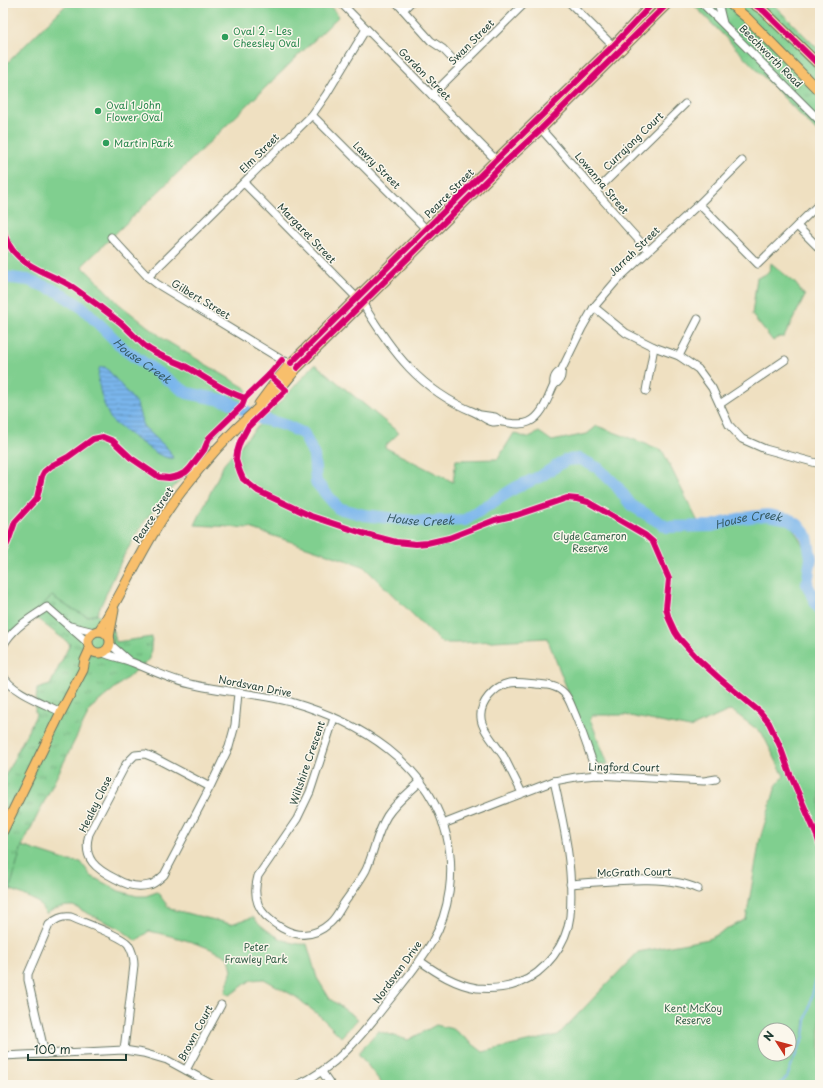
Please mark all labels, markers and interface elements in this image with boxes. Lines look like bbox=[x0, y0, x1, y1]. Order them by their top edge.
street label: Swan Street bbox=[444, 15, 497, 68]
street label: Beechworth Road bbox=[736, 21, 806, 91]
place label: Oval 2 - Les Cheesley Oval bbox=[233, 23, 300, 51]
marker: Oval 2 - Les Cheesley Oval bbox=[220, 32, 230, 42]
street label: Gordon Street bbox=[396, 44, 455, 103]
place label: Oval 1 John Flower Oval bbox=[106, 97, 163, 124]
marker: Oval 1 John Flower Oval bbox=[93, 106, 103, 116]
street label: Currajong Court bbox=[599, 108, 666, 173]
street label: Elm Street bbox=[235, 129, 282, 176]
place label: Martin Park bbox=[114, 135, 173, 150]
marker: Martin Park bbox=[101, 138, 111, 148]
street label: Lawry Street bbox=[350, 138, 404, 192]
street label: Lowanna Street bbox=[572, 148, 633, 217]
street label: Pearce Street bbox=[421, 165, 477, 221]
street label: Margaret Street bbox=[275, 199, 340, 266]
street label: Jarrah Street bbox=[605, 222, 662, 279]
street label: Gilbert Street bbox=[169, 275, 234, 322]
water label: House Creek bbox=[110, 334, 176, 388]
street label: Pearce Street bbox=[129, 484, 176, 546]
water label: House Creek bbox=[713, 506, 785, 533]
water label: House Creek bbox=[385, 509, 456, 530]
park label: Clyde Cameron Reserve bbox=[553, 528, 627, 555]
street label: Nordsvan Drive bbox=[217, 671, 293, 700]
street label: Wiltshire Crescent bbox=[285, 719, 328, 807]
street label: Lingford Court bbox=[588, 758, 660, 775]
street label: Healey Close bbox=[74, 773, 116, 835]
street label: McGrath Court bbox=[597, 863, 671, 880]
street label: Nordsvan Drive bbox=[369, 937, 425, 1006]
park label: Peter Frawley Park bbox=[224, 939, 288, 966]
park label: Kent McKoy Reserve bbox=[664, 1000, 722, 1027]
street label: Brown Court bbox=[173, 1002, 216, 1064]
north arrow bbox=[757, 1022, 797, 1062]
text: N bbox=[759, 1027, 778, 1044]
scale bar bbox=[28, 1036, 126, 1062]
text: 100 m bbox=[34, 1040, 71, 1058]

